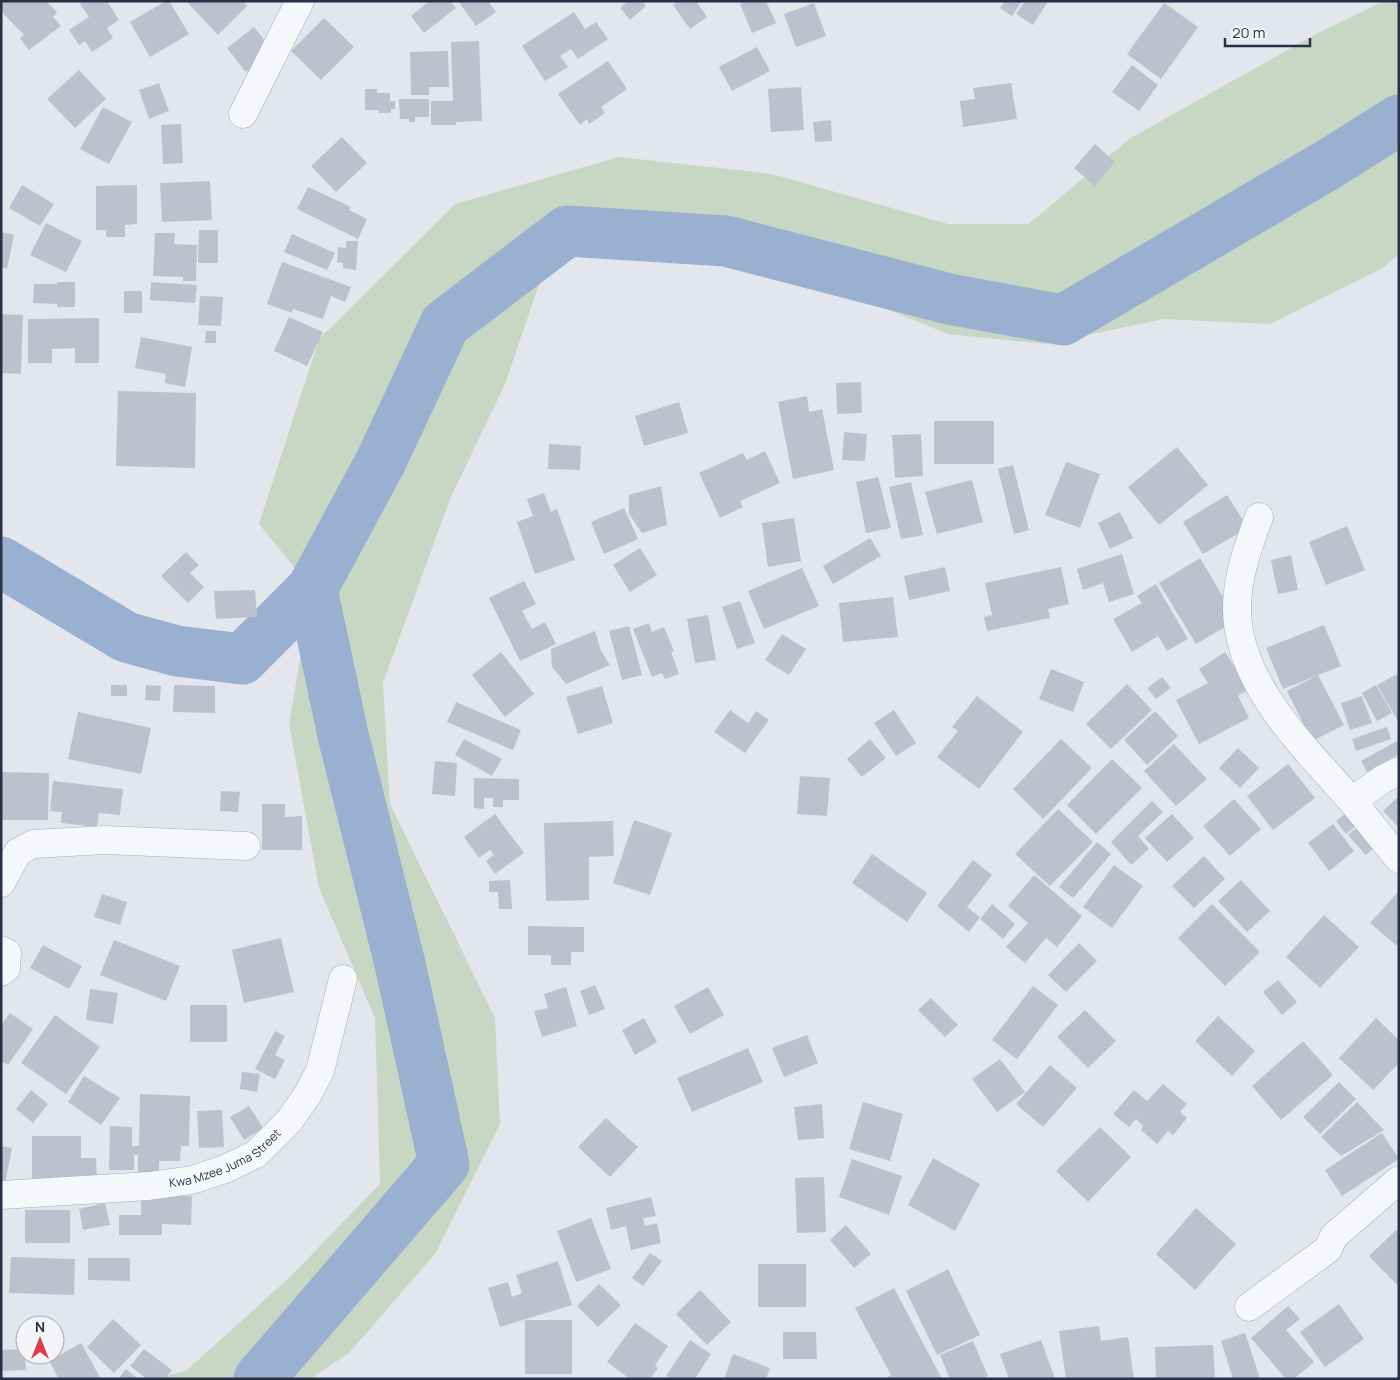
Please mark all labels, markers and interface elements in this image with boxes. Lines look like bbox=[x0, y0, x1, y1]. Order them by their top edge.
scale bar bbox=[1225, 15, 1310, 47]
text: 20 m bbox=[1232, 22, 1265, 43]
street label: Kwa Mzee Juma Street bbox=[168, 1125, 285, 1191]
north arrow bbox=[15, 1315, 65, 1365]
text: N bbox=[35, 1317, 45, 1336]

